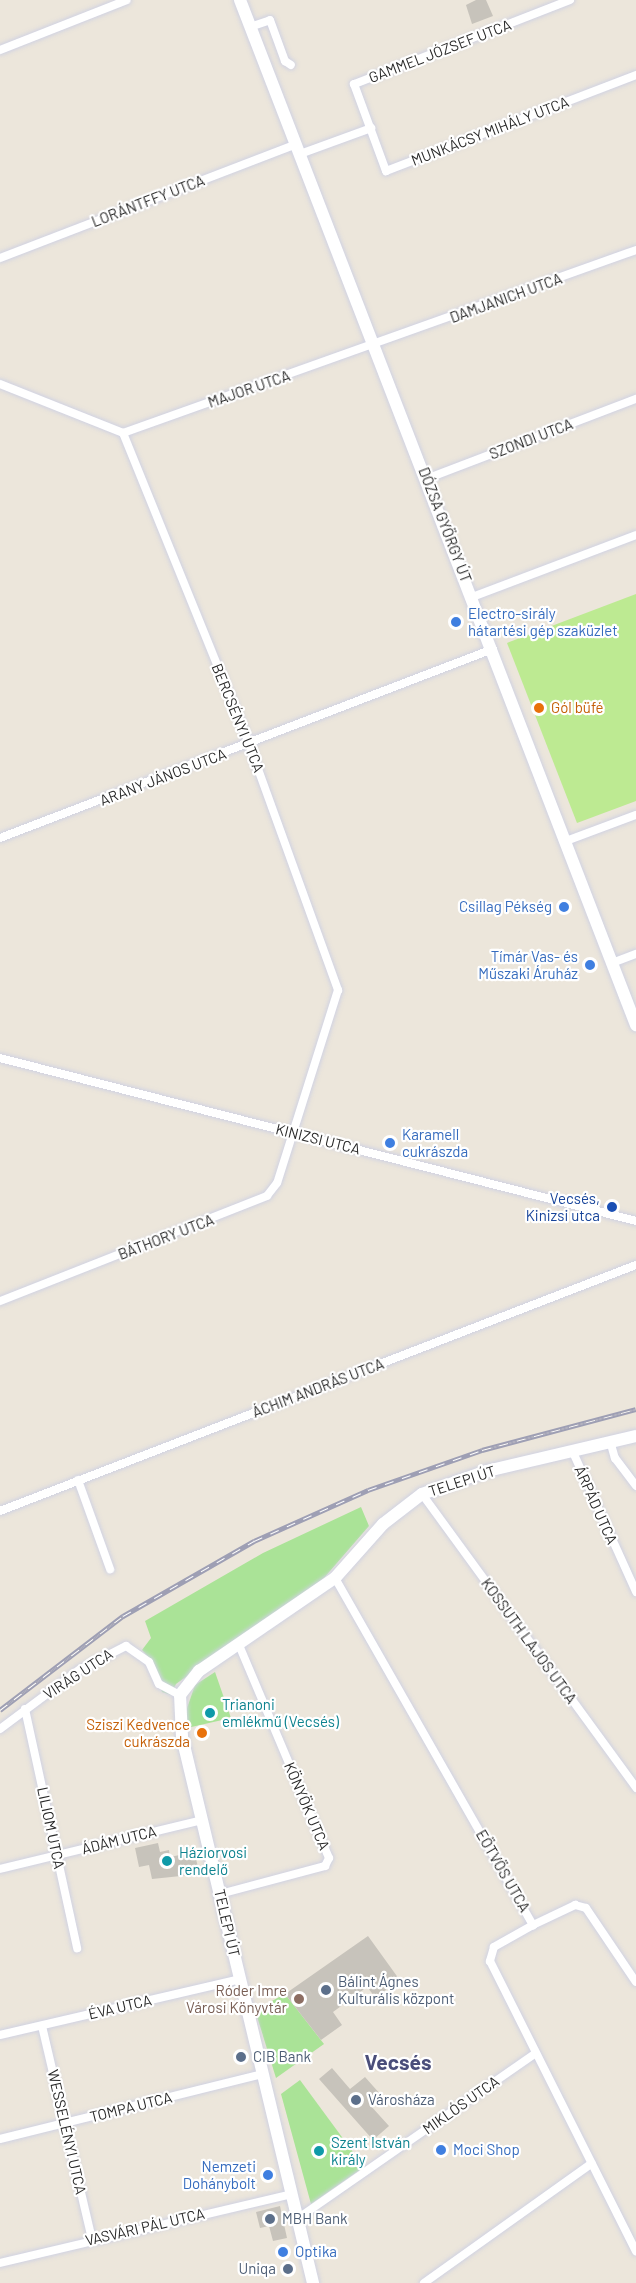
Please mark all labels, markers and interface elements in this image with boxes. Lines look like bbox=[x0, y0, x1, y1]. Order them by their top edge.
street label: GAMMEL JÓZSEF UTCA bbox=[366, 15, 514, 87]
street label: MUNKÁCSY MIHÁLY UTCA bbox=[409, 93, 571, 169]
street label: LORÁNTFFY UTCA bbox=[89, 171, 207, 231]
street label: DAMJANICH UTCA bbox=[447, 269, 565, 327]
street label: MAJOR UTCA bbox=[206, 367, 292, 411]
street label: SZONDI UTCA bbox=[487, 415, 575, 463]
street label: DÓZSA GYÖRGY ÚT bbox=[415, 465, 475, 585]
place label: Electro-sirály hátartési gép szaküzlet bbox=[468, 604, 618, 639]
marker: Electro-sirály hátartési gép szaküzlet bbox=[449, 615, 463, 629]
street label: BERCSÉNYI UTCA bbox=[208, 661, 268, 775]
place label: Gól büfé bbox=[551, 699, 604, 717]
marker: Gól büfé bbox=[532, 701, 546, 715]
street label: ARANY JÁNOS UTCA bbox=[97, 745, 229, 809]
place label: Csillag Pékség bbox=[459, 898, 552, 916]
marker: Csillag Pékség bbox=[557, 900, 571, 914]
place label: Tímár Vas- és Műszaki Áruház bbox=[478, 947, 578, 982]
marker: Tímár Vas- és Műszaki Áruház bbox=[583, 958, 597, 972]
street label: KINIZSI UTCA bbox=[274, 1120, 362, 1158]
place label: Karamell cukrászda bbox=[402, 1125, 468, 1160]
marker: Karamell cukrászda bbox=[383, 1136, 397, 1150]
place label: Vecsés, Kinizsi utca bbox=[526, 1189, 600, 1224]
marker: Vecsés, Kinizsi utca bbox=[605, 1200, 619, 1214]
street label: BÁTHORY UTCA bbox=[116, 1210, 216, 1264]
street label: ÁCHIM ANDRÁS UTCA bbox=[250, 1355, 386, 1421]
street label: TELEPI ÚT bbox=[426, 1462, 498, 1500]
street label: ÁRPÁD UTCA bbox=[571, 1463, 621, 1547]
street label: KOSSUTH LAJOS UTCA bbox=[477, 1575, 581, 1707]
street label: VIRÁG UTCA bbox=[40, 1645, 116, 1703]
place label: Trianoni emlékmű (Vecsés) bbox=[222, 1695, 339, 1730]
marker: Trianoni emlékmű (Vecsés) bbox=[203, 1706, 217, 1720]
place label: Sziszi Kedvence cukrászda bbox=[86, 1715, 190, 1750]
marker: Sziszi Kedvence cukrászda bbox=[195, 1726, 209, 1740]
street label: KÖNYÖK UTCA bbox=[280, 1759, 334, 1853]
street label: LILIOM UTCA bbox=[34, 1785, 68, 1871]
street label: ÁDÁM UTCA bbox=[80, 1822, 158, 1858]
street label: EÖTVÖS UTCA bbox=[472, 1827, 534, 1915]
place label: Háziorvosi rendelő bbox=[179, 1843, 247, 1878]
marker: Háziorvosi rendelő bbox=[160, 1854, 174, 1868]
street label: TELEPI ÚT bbox=[210, 1887, 244, 1959]
place label: Bálint Ágnes Kulturális központ bbox=[338, 1972, 455, 2007]
place label: Róder Imre Városi Könyvtár bbox=[186, 1981, 287, 2016]
marker: Bálint Ágnes Kulturális központ bbox=[319, 1983, 333, 1997]
street label: ÉVA UTCA bbox=[87, 1991, 153, 2023]
marker: Róder Imre Városi Könyvtár bbox=[292, 1992, 306, 2006]
place label: CIB Bank bbox=[253, 2048, 311, 2066]
district label: Vecsés bbox=[365, 2049, 431, 2075]
marker: CIB Bank bbox=[234, 2050, 248, 2064]
street label: WESSELÉNYI UTCA bbox=[44, 2068, 90, 2196]
street label: MIKLÓS UTCA bbox=[419, 2072, 503, 2138]
street label: TOMPA UTCA bbox=[88, 2088, 174, 2126]
place label: Városháza bbox=[368, 2091, 435, 2109]
marker: Városháza bbox=[349, 2093, 363, 2107]
place label: Szent István király bbox=[331, 2133, 410, 2168]
place label: Moci Shop bbox=[453, 2141, 520, 2159]
marker: Moci Shop bbox=[434, 2143, 448, 2157]
marker: Szent István király bbox=[312, 2144, 326, 2158]
place label: Nemzeti Dohánybolt bbox=[183, 2157, 256, 2192]
marker: Nemzeti Dohánybolt bbox=[261, 2168, 275, 2182]
street label: VASVÁRI PÁL UTCA bbox=[83, 2204, 207, 2250]
place label: MBH Bank bbox=[282, 2210, 348, 2228]
marker: MBH Bank bbox=[263, 2212, 277, 2226]
place label: Optika bbox=[295, 2243, 337, 2261]
marker: Optika bbox=[276, 2245, 290, 2259]
place label: Uniqa bbox=[238, 2260, 276, 2278]
marker: Uniqa bbox=[281, 2262, 295, 2276]

